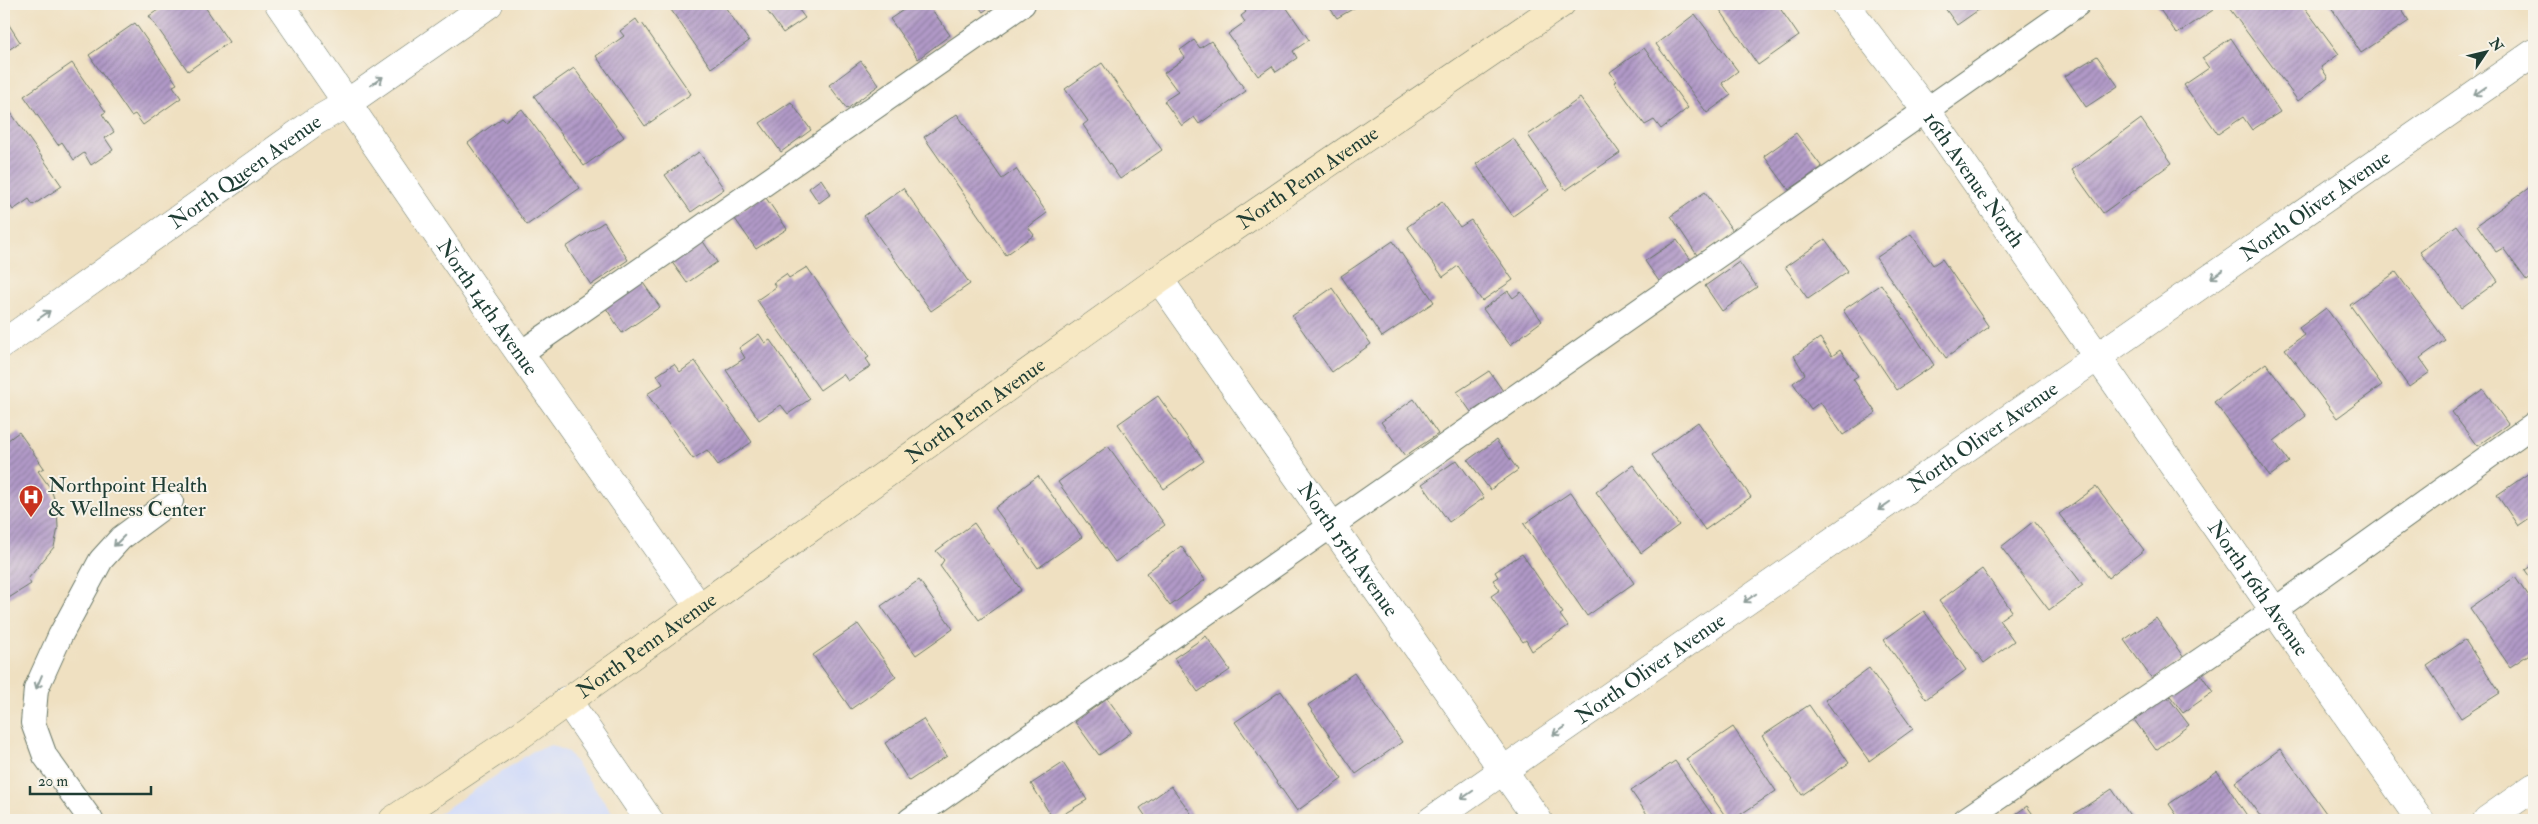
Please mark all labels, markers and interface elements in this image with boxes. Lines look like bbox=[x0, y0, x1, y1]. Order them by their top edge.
north arrow bbox=[2460, 28, 2510, 78]
text: N bbox=[2485, 34, 2507, 55]
one-way arrow bbox=[370, 76, 384, 86]
one-way arrow bbox=[2473, 86, 2487, 96]
street label: 16th Avenue North bbox=[1917, 106, 2031, 253]
street label: North Queen Avenue bbox=[164, 108, 327, 235]
street label: North Penn Avenue bbox=[1232, 119, 1384, 235]
street label: North Oliver Avenue bbox=[2235, 144, 2396, 267]
street label: North 14th Avenue bbox=[431, 234, 545, 381]
one-way arrow bbox=[2210, 269, 2224, 279]
one-way arrow bbox=[36, 310, 50, 320]
street label: North Penn Avenue bbox=[900, 351, 1051, 469]
street label: North Oliver Avenue bbox=[1902, 375, 2063, 498]
place label: Northpoint Health & Wellness Center bbox=[48, 472, 208, 523]
street label: North 15th Avenue bbox=[1292, 477, 1405, 622]
hospital icon: Northpoint Health & Wellness Center bbox=[18, 484, 44, 518]
one-way arrow bbox=[1877, 501, 1891, 511]
street label: North 16th Avenue bbox=[2202, 515, 2315, 662]
one-way arrow bbox=[112, 535, 125, 547]
street label: North Penn Avenue bbox=[571, 586, 722, 704]
one-way arrow bbox=[1744, 593, 1758, 603]
street label: North Oliver Avenue bbox=[1570, 606, 1731, 730]
one-way arrow bbox=[34, 674, 44, 689]
one-way arrow bbox=[1553, 726, 1567, 736]
scale bar bbox=[30, 764, 151, 796]
text: 20 m bbox=[38, 772, 68, 791]
one-way arrow bbox=[1460, 790, 1474, 800]

